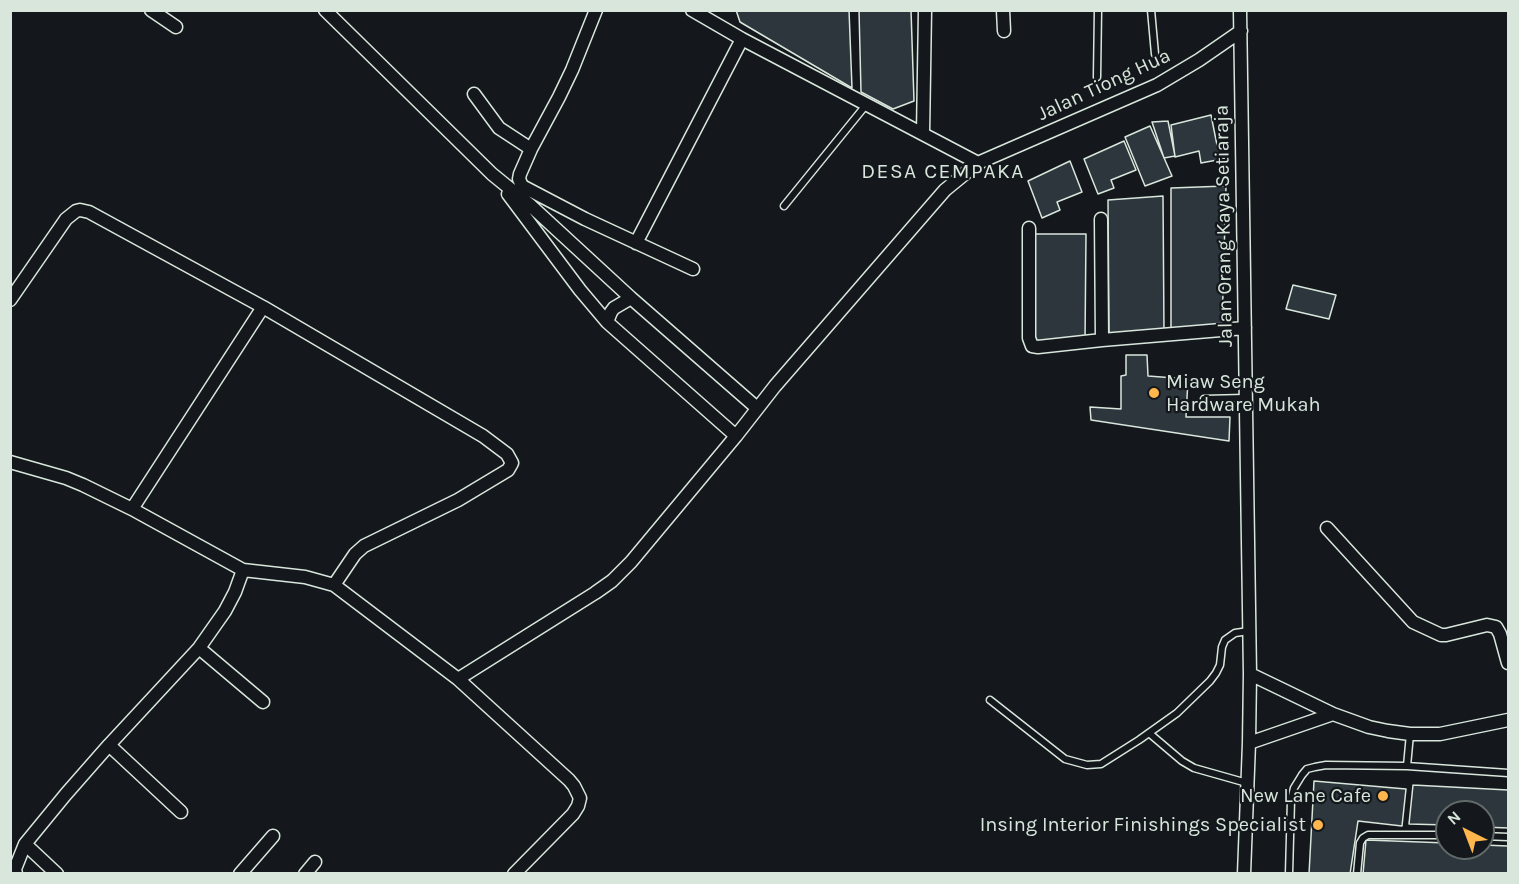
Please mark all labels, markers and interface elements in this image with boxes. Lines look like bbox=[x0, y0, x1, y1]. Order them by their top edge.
street label: Jalan Tiong Hua bbox=[1034, 44, 1174, 126]
street label: Jalan Orang Kaya Setiaraja bbox=[1210, 105, 1238, 347]
district label: DESA CEMPAKA bbox=[861, 159, 1025, 185]
place label: Miaw Seng Hardware Mukah bbox=[1166, 370, 1321, 417]
marker: Miaw Seng Hardware Mukah bbox=[1147, 386, 1161, 400]
place label: New Lane Cafe bbox=[1240, 784, 1371, 808]
marker: New Lane Cafe bbox=[1376, 789, 1390, 803]
north arrow bbox=[1435, 800, 1495, 860]
text: N bbox=[1443, 807, 1465, 829]
place label: Insing Interior Finishings Specialist bbox=[980, 813, 1306, 837]
marker: Insing Interior Finishings Specialist bbox=[1311, 818, 1325, 832]

